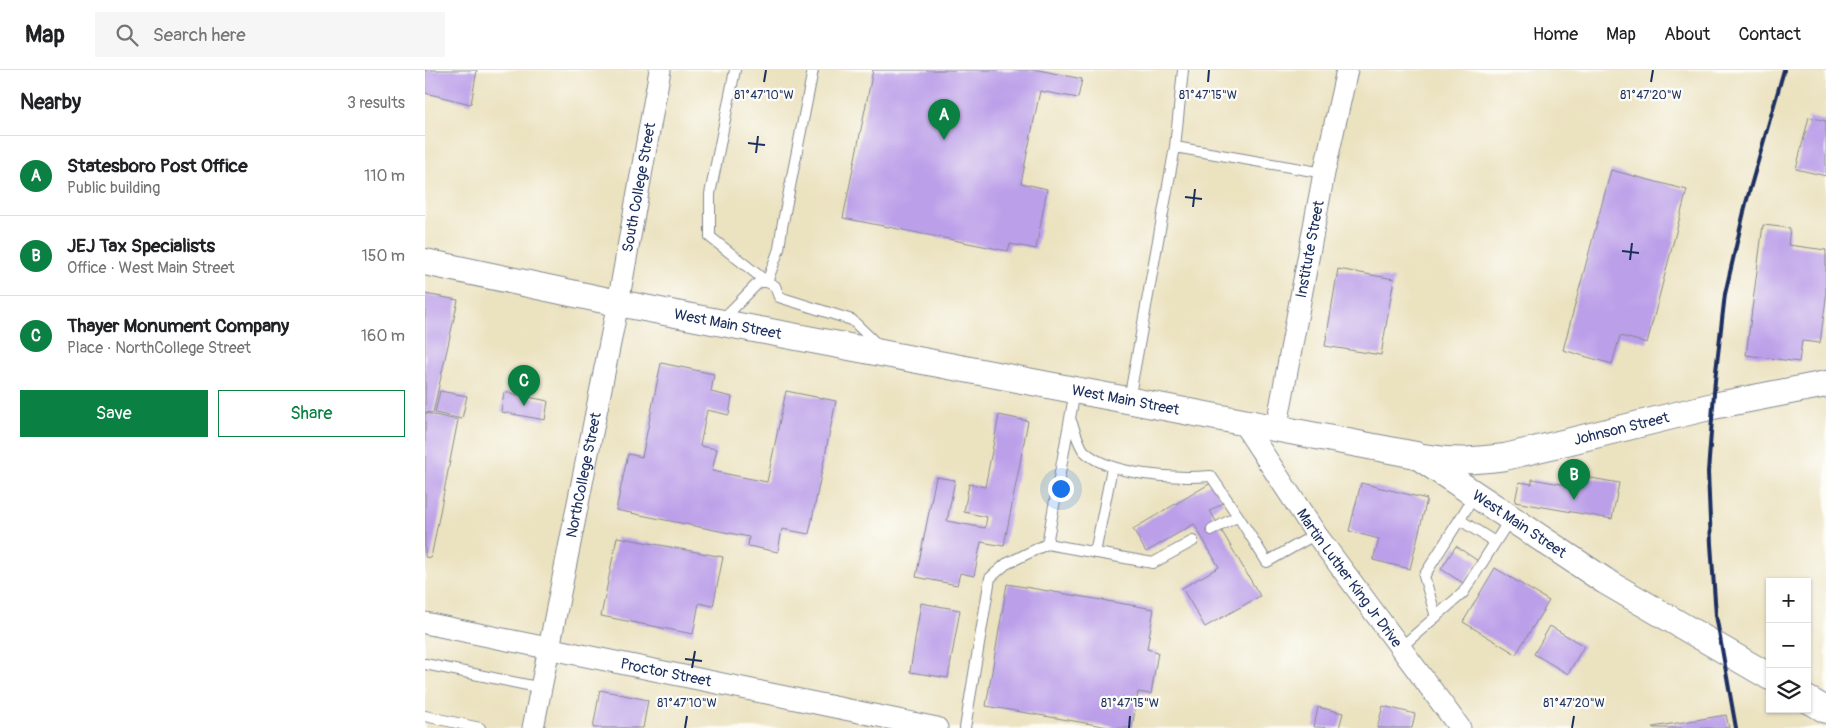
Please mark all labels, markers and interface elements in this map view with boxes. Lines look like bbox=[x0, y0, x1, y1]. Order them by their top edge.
search box bbox=[95, 12, 445, 57]
text: Map bbox=[25, 20, 65, 49]
icon: search bbox=[113, 21, 141, 49]
text: Search here bbox=[153, 23, 246, 47]
text: Home bbox=[1533, 23, 1578, 46]
text: Map bbox=[1606, 23, 1636, 46]
text: About bbox=[1664, 23, 1710, 46]
text: Contact bbox=[1738, 23, 1801, 46]
text: 81°47'10"W bbox=[734, 88, 794, 103]
text: 81°47'15"W bbox=[1179, 88, 1237, 103]
text: 81°47'20"W bbox=[1620, 88, 1682, 103]
text: Nearby bbox=[20, 89, 81, 116]
text: 3 results bbox=[347, 93, 405, 113]
pin: A bbox=[928, 99, 960, 140]
street label: South College Street bbox=[618, 120, 660, 254]
text: Statesboro Post Office bbox=[67, 154, 248, 178]
text: A bbox=[31, 166, 41, 186]
text: 110 m bbox=[364, 166, 405, 186]
text: Public building bbox=[67, 178, 160, 198]
street label: Institute Street bbox=[1291, 198, 1328, 299]
text: JEJ Tax Specialists bbox=[67, 234, 215, 258]
text: B bbox=[31, 246, 41, 266]
text: 150 m bbox=[361, 246, 405, 266]
text: Office · West Main Street bbox=[67, 258, 235, 278]
street label: West Main Street bbox=[672, 304, 784, 344]
text: Thayer Monument Company bbox=[67, 314, 289, 338]
text: C bbox=[31, 326, 41, 346]
text: 160 m bbox=[361, 326, 405, 346]
text: Place · NorthCollege Street bbox=[67, 338, 251, 358]
pin: C bbox=[508, 365, 540, 406]
street label: West Main Street bbox=[1070, 380, 1182, 419]
button: Save bbox=[20, 390, 208, 437]
button: Share bbox=[218, 390, 405, 437]
street label: Johnson Street bbox=[1572, 407, 1672, 449]
street label: NorthCollege Street bbox=[562, 410, 606, 539]
pin: B bbox=[1558, 459, 1590, 500]
your location bbox=[1048, 476, 1074, 502]
street label: West Main Street bbox=[1469, 486, 1571, 563]
street label: Martin Luther King Jr Drive bbox=[1292, 505, 1407, 652]
map controls bbox=[1766, 578, 1811, 713]
button: + bbox=[1766, 578, 1811, 623]
button: − bbox=[1766, 623, 1811, 668]
street label: Proctor Street bbox=[619, 654, 714, 691]
button: layers bbox=[1766, 668, 1811, 713]
text: 81°47'10"W bbox=[657, 696, 717, 711]
text: 81°47'15"W bbox=[1101, 696, 1159, 711]
text: 81°47'20"W bbox=[1543, 696, 1605, 711]

